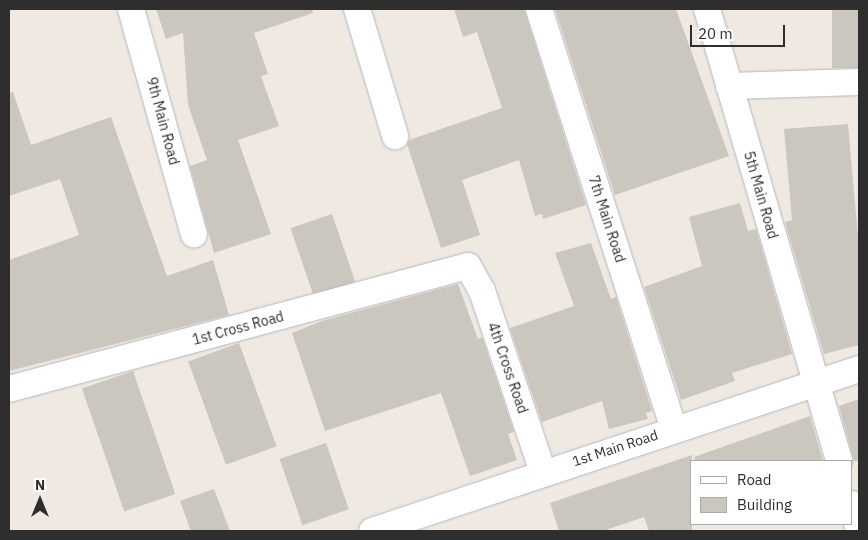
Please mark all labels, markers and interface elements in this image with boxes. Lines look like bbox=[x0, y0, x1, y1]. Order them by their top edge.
scale bar bbox=[693, 15, 788, 47]
text: 20 m bbox=[698, 24, 733, 43]
street label: 9th Main Road bbox=[143, 75, 183, 167]
street label: 5th Main Road bbox=[740, 149, 782, 241]
street label: 7th Main Road bbox=[585, 173, 629, 265]
street label: 1st Cross Road bbox=[190, 308, 286, 348]
street label: 4th Cross Road bbox=[485, 320, 531, 416]
street label: 1st Main Road bbox=[570, 426, 660, 470]
legend bbox=[690, 460, 853, 525]
text: Road bbox=[737, 470, 772, 489]
north arrow bbox=[15, 475, 65, 525]
text: N bbox=[35, 476, 45, 494]
text: Building bbox=[737, 495, 792, 514]

